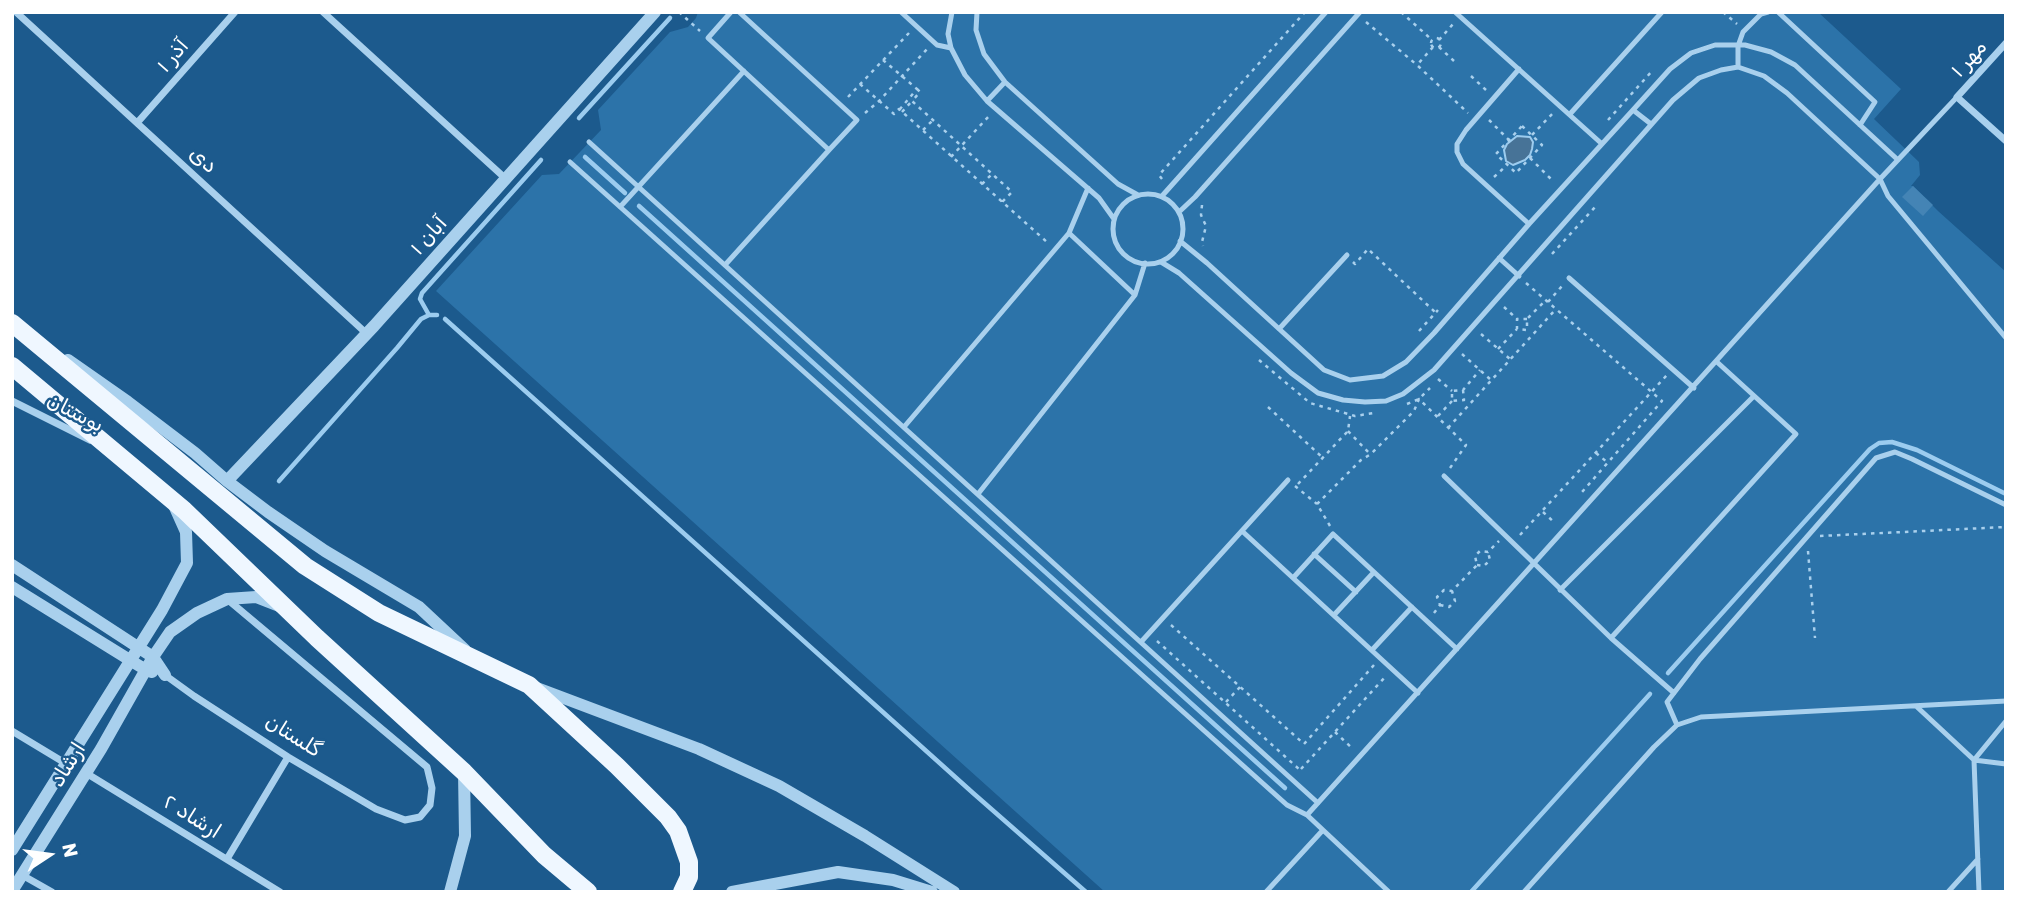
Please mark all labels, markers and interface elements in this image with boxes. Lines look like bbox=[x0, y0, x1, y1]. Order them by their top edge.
street label: آذر ۱ bbox=[152, 34, 194, 78]
street label: مهر ۱ bbox=[1946, 35, 1992, 83]
street label: دی bbox=[184, 141, 222, 179]
street label: آبان ۱ bbox=[405, 211, 453, 261]
street label: بوستان bbox=[42, 388, 108, 438]
street label: گلستان bbox=[260, 709, 326, 763]
street label: ارشاد bbox=[45, 738, 91, 792]
street label: ارشاد ۲ bbox=[158, 789, 226, 845]
north arrow bbox=[14, 820, 84, 890]
text: N bbox=[57, 841, 83, 859]

